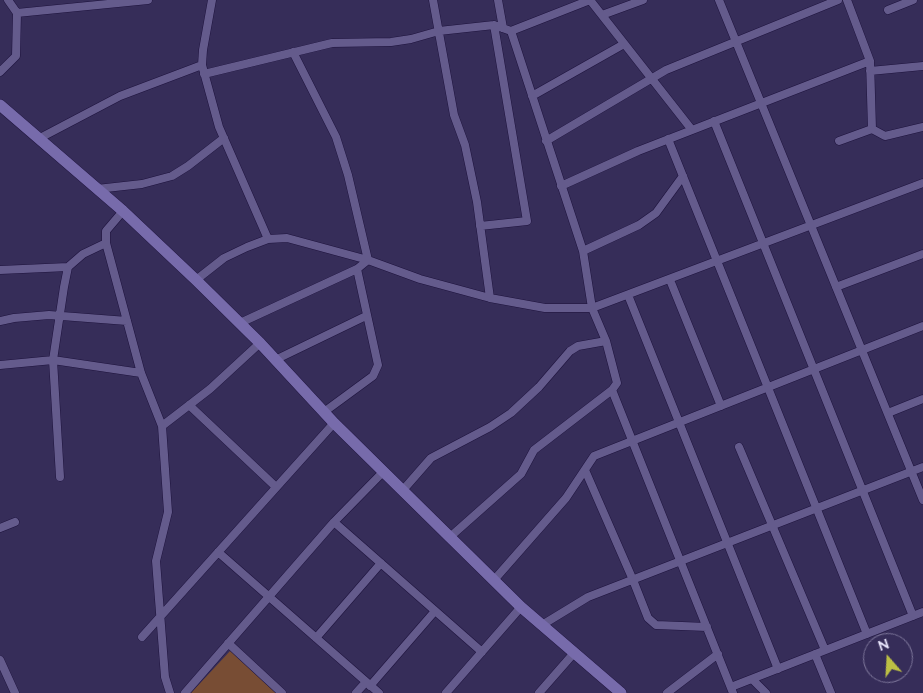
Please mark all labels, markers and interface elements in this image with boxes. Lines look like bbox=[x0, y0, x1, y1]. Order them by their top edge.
north arrow bbox=[863, 633, 913, 683]
text: N bbox=[876, 635, 891, 655]

